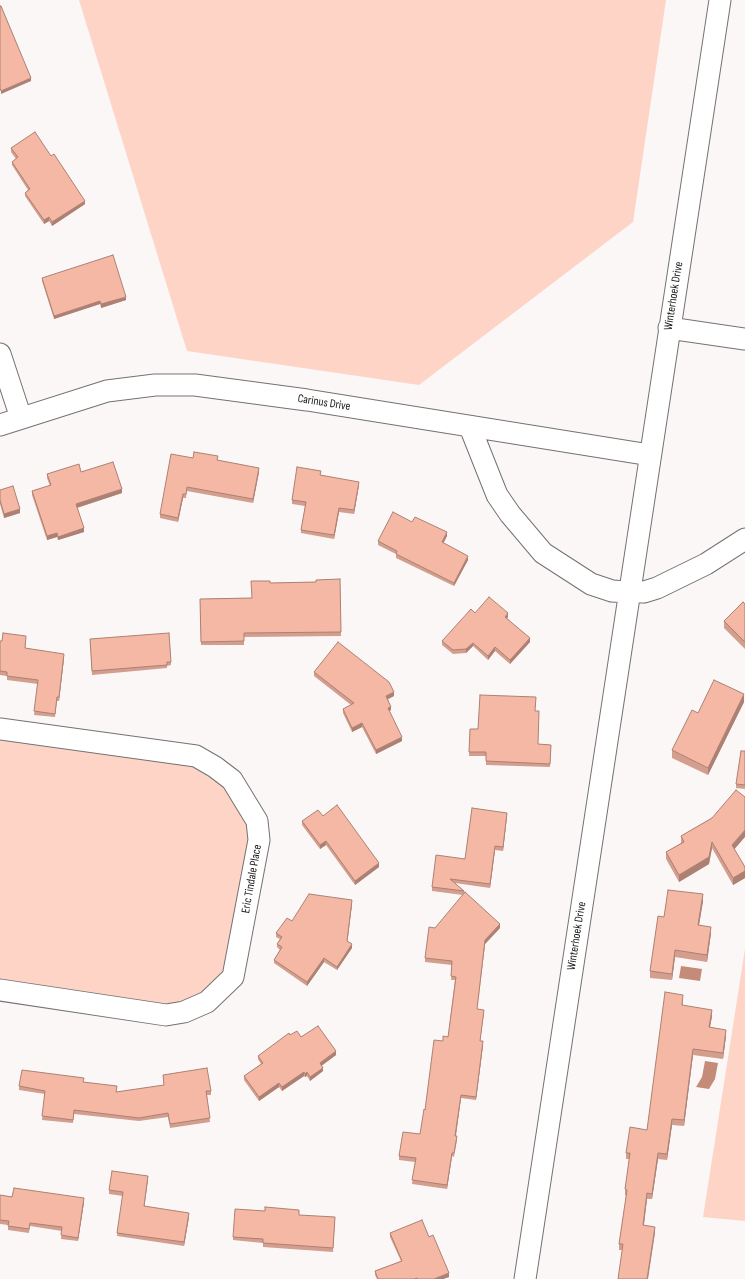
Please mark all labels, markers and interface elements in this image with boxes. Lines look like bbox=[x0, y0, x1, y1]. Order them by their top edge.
street label: Winterhoek Drive bbox=[661, 261, 687, 331]
street label: Carinus Drive bbox=[297, 392, 351, 414]
street label: Eric Tindale Place bbox=[239, 843, 265, 915]
street label: Winterhoek Drive bbox=[564, 901, 590, 971]

